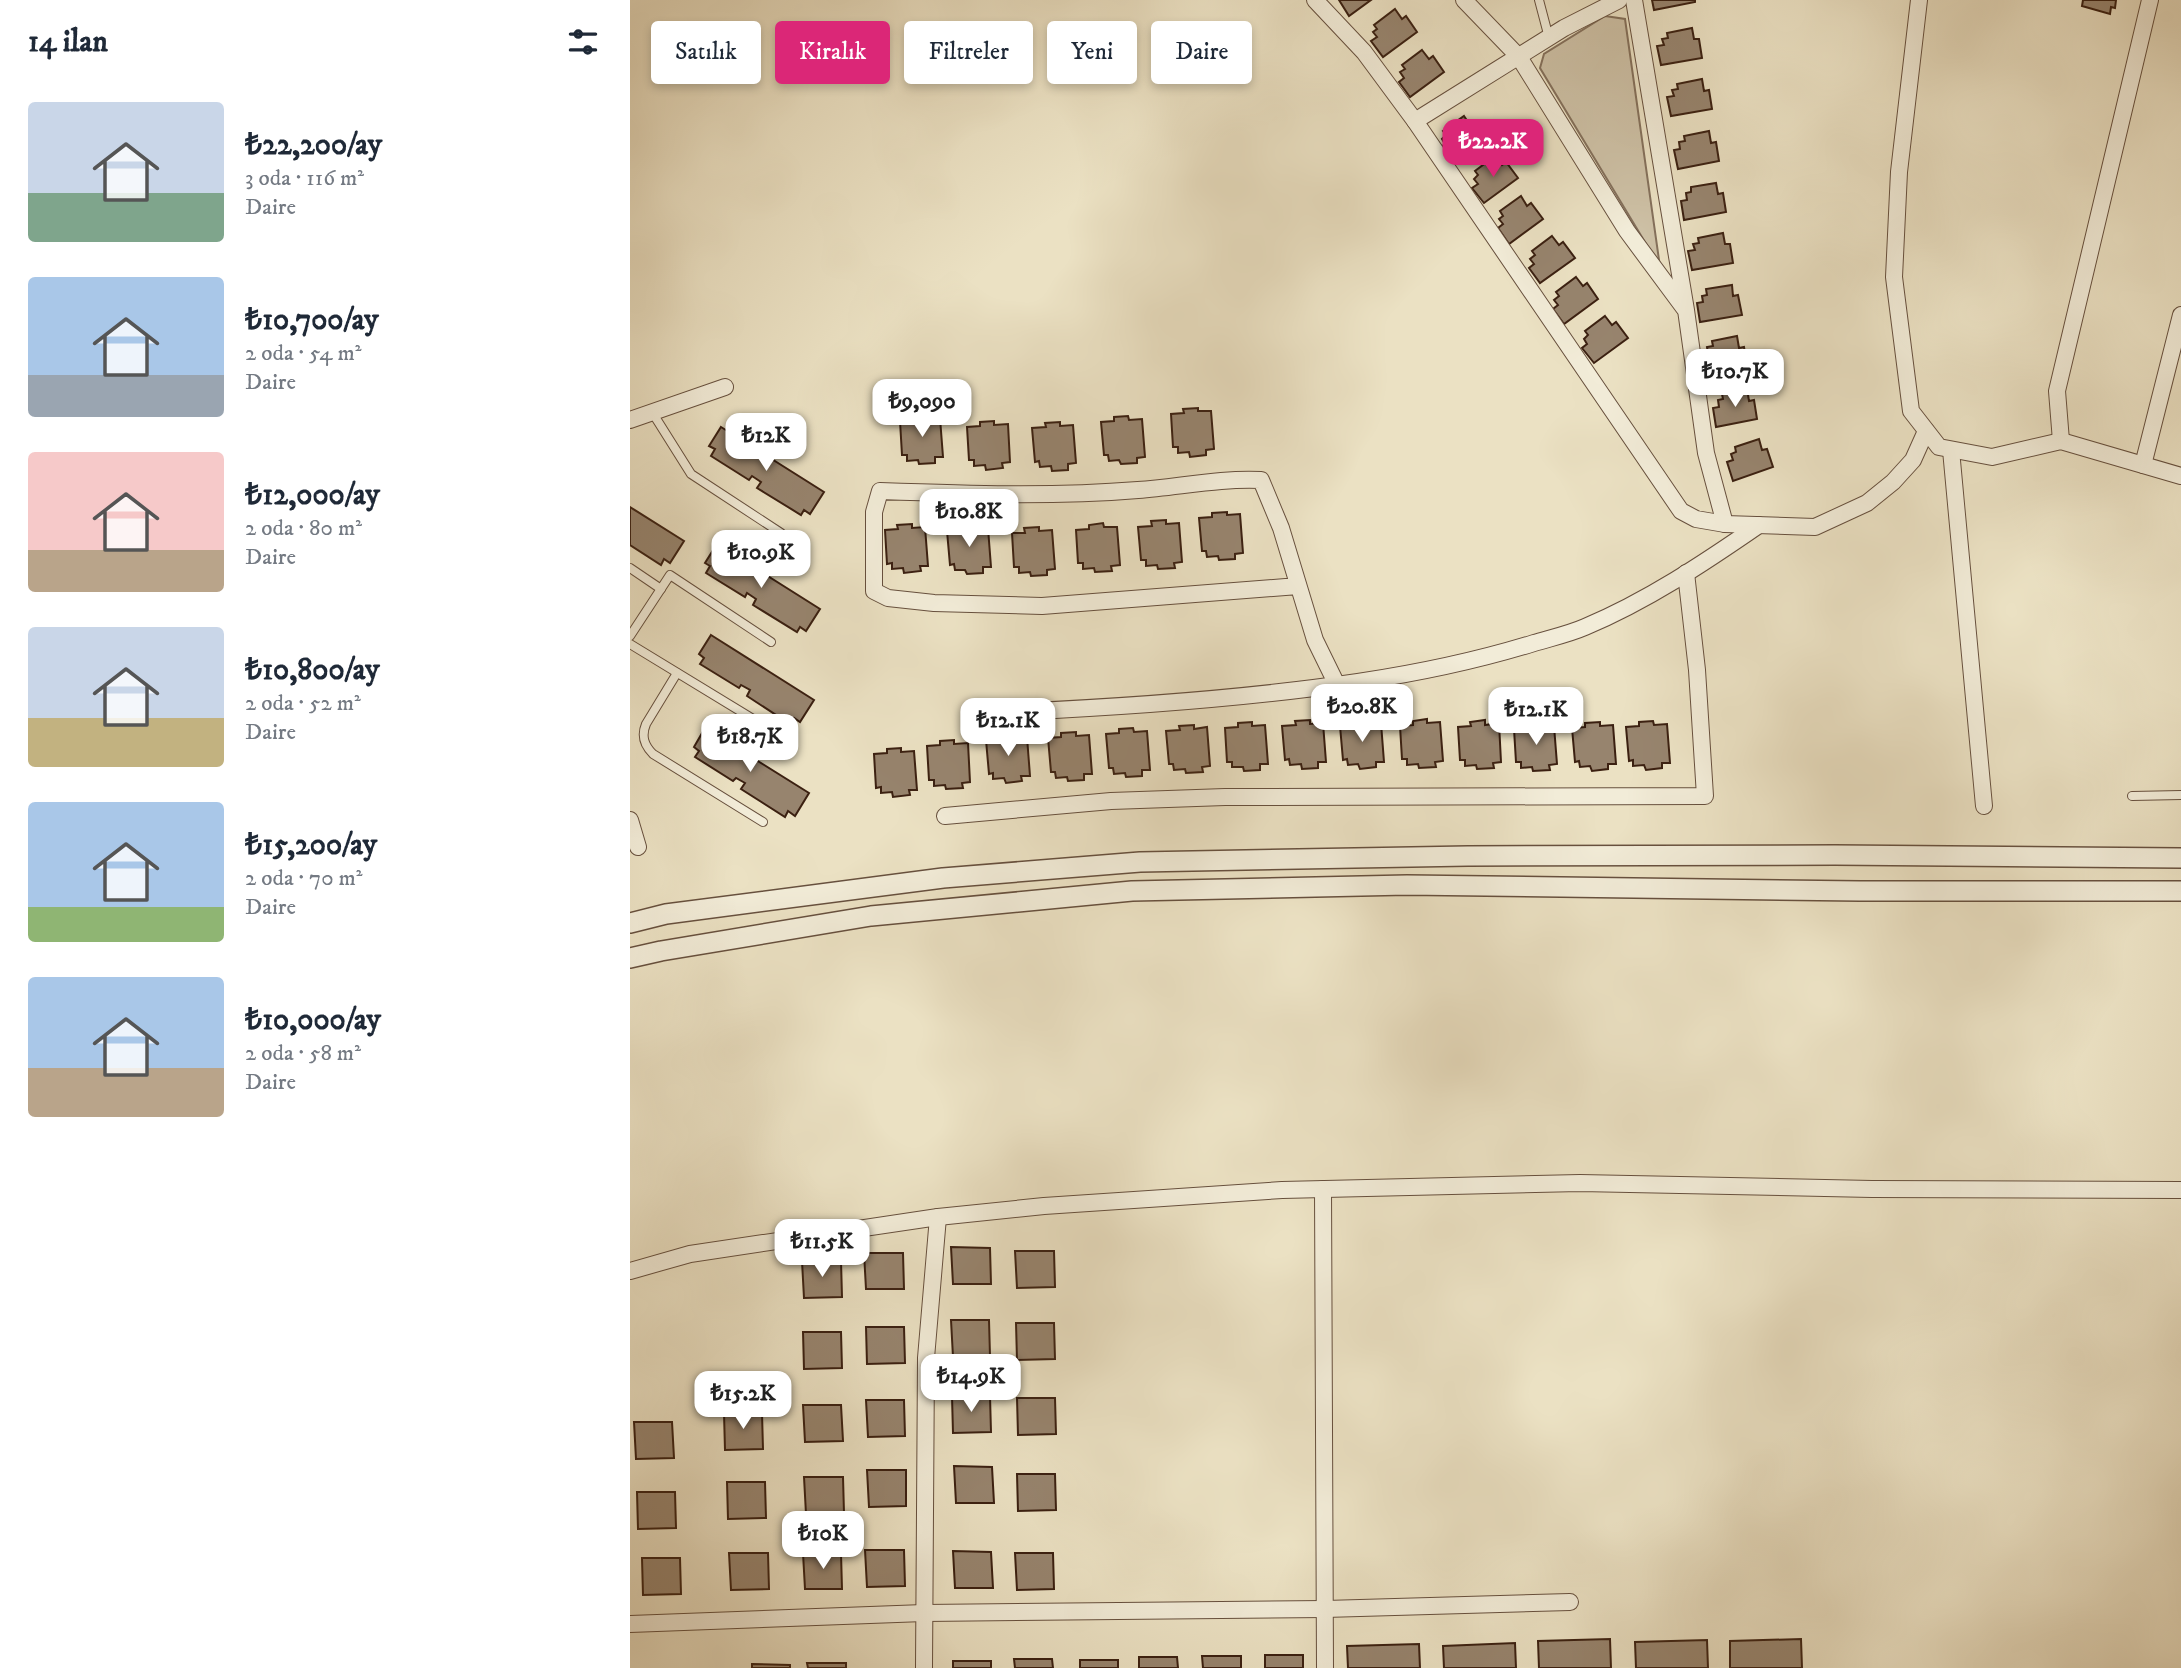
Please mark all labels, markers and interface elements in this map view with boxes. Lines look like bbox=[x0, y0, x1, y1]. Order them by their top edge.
chip: Satılık bbox=[651, 21, 761, 84]
chip: Kiralık bbox=[775, 21, 890, 84]
chip: Filtreler bbox=[904, 21, 1033, 84]
chip: Yeni bbox=[1047, 21, 1137, 84]
chip: Daire bbox=[1151, 21, 1252, 84]
icon: filters bbox=[564, 23, 602, 61]
text: 14 ilan bbox=[28, 24, 108, 61]
pin: ₺22.2K bbox=[1436, 120, 1550, 179]
text: ₺22,200/ay bbox=[245, 127, 382, 164]
text: ₺22.2K bbox=[1458, 127, 1528, 156]
icon: home bbox=[84, 130, 168, 214]
text: 3 oda · 116 m² bbox=[245, 164, 364, 193]
text: Daire bbox=[245, 193, 296, 222]
text: ₺10,700/ay bbox=[245, 302, 378, 339]
icon: home bbox=[84, 305, 168, 389]
text: 2 oda · 54 m² bbox=[245, 339, 361, 368]
pin: ₺10.7K bbox=[1678, 350, 1792, 409]
text: ₺10.7K bbox=[1702, 357, 1768, 386]
text: Daire bbox=[245, 368, 296, 397]
pin: ₺9,090 bbox=[865, 380, 979, 439]
text: ₺9,090 bbox=[888, 387, 956, 416]
pin: ₺12K bbox=[725, 414, 807, 473]
text: ₺12K bbox=[741, 421, 791, 450]
text: ₺12,000/ay bbox=[245, 477, 380, 514]
icon: home bbox=[84, 480, 168, 564]
pin: ₺10.8K bbox=[912, 490, 1026, 549]
text: ₺10.8K bbox=[935, 497, 1003, 526]
text: 2 oda · 80 m² bbox=[245, 514, 362, 543]
pin: ₺10.9K bbox=[704, 530, 818, 590]
text: ₺10.9K bbox=[728, 538, 794, 567]
text: Daire bbox=[245, 543, 296, 572]
text: ₺10,800/ay bbox=[245, 652, 380, 689]
icon: home bbox=[84, 655, 168, 739]
pin: ₺20.8K bbox=[1305, 684, 1419, 744]
pin: ₺12.1K bbox=[1479, 688, 1593, 747]
text: 2 oda · 52 m² bbox=[245, 689, 361, 718]
text: ₺20.8K bbox=[1327, 692, 1397, 721]
text: ₺12.1K bbox=[1504, 695, 1568, 724]
pin: ₺12.1K bbox=[951, 698, 1065, 758]
text: ₺12.1K bbox=[976, 706, 1040, 735]
pin: ₺18.7K bbox=[693, 714, 807, 774]
text: Daire bbox=[245, 718, 296, 747]
text: ₺18.7K bbox=[717, 722, 783, 751]
text: ₺15,200/ay bbox=[245, 827, 377, 864]
icon: home bbox=[84, 830, 168, 914]
text: 2 oda · 70 m² bbox=[245, 864, 363, 893]
text: Daire bbox=[245, 893, 296, 922]
text: ₺10,000/ay bbox=[245, 1002, 381, 1039]
icon: home bbox=[84, 1005, 168, 1089]
text: 2 oda · 58 m² bbox=[245, 1039, 361, 1068]
text: Daire bbox=[245, 1068, 296, 1097]
pin: ₺11.5K bbox=[765, 1220, 879, 1279]
text: ₺11.5K bbox=[791, 1227, 853, 1256]
pin: ₺14.9K bbox=[914, 1354, 1028, 1414]
text: ₺14.9K bbox=[937, 1362, 1005, 1391]
pin: ₺15.2K bbox=[686, 1372, 800, 1431]
text: ₺15.2K bbox=[710, 1379, 776, 1408]
pin: ₺10K bbox=[782, 1512, 864, 1571]
text: ₺10K bbox=[798, 1519, 848, 1548]

